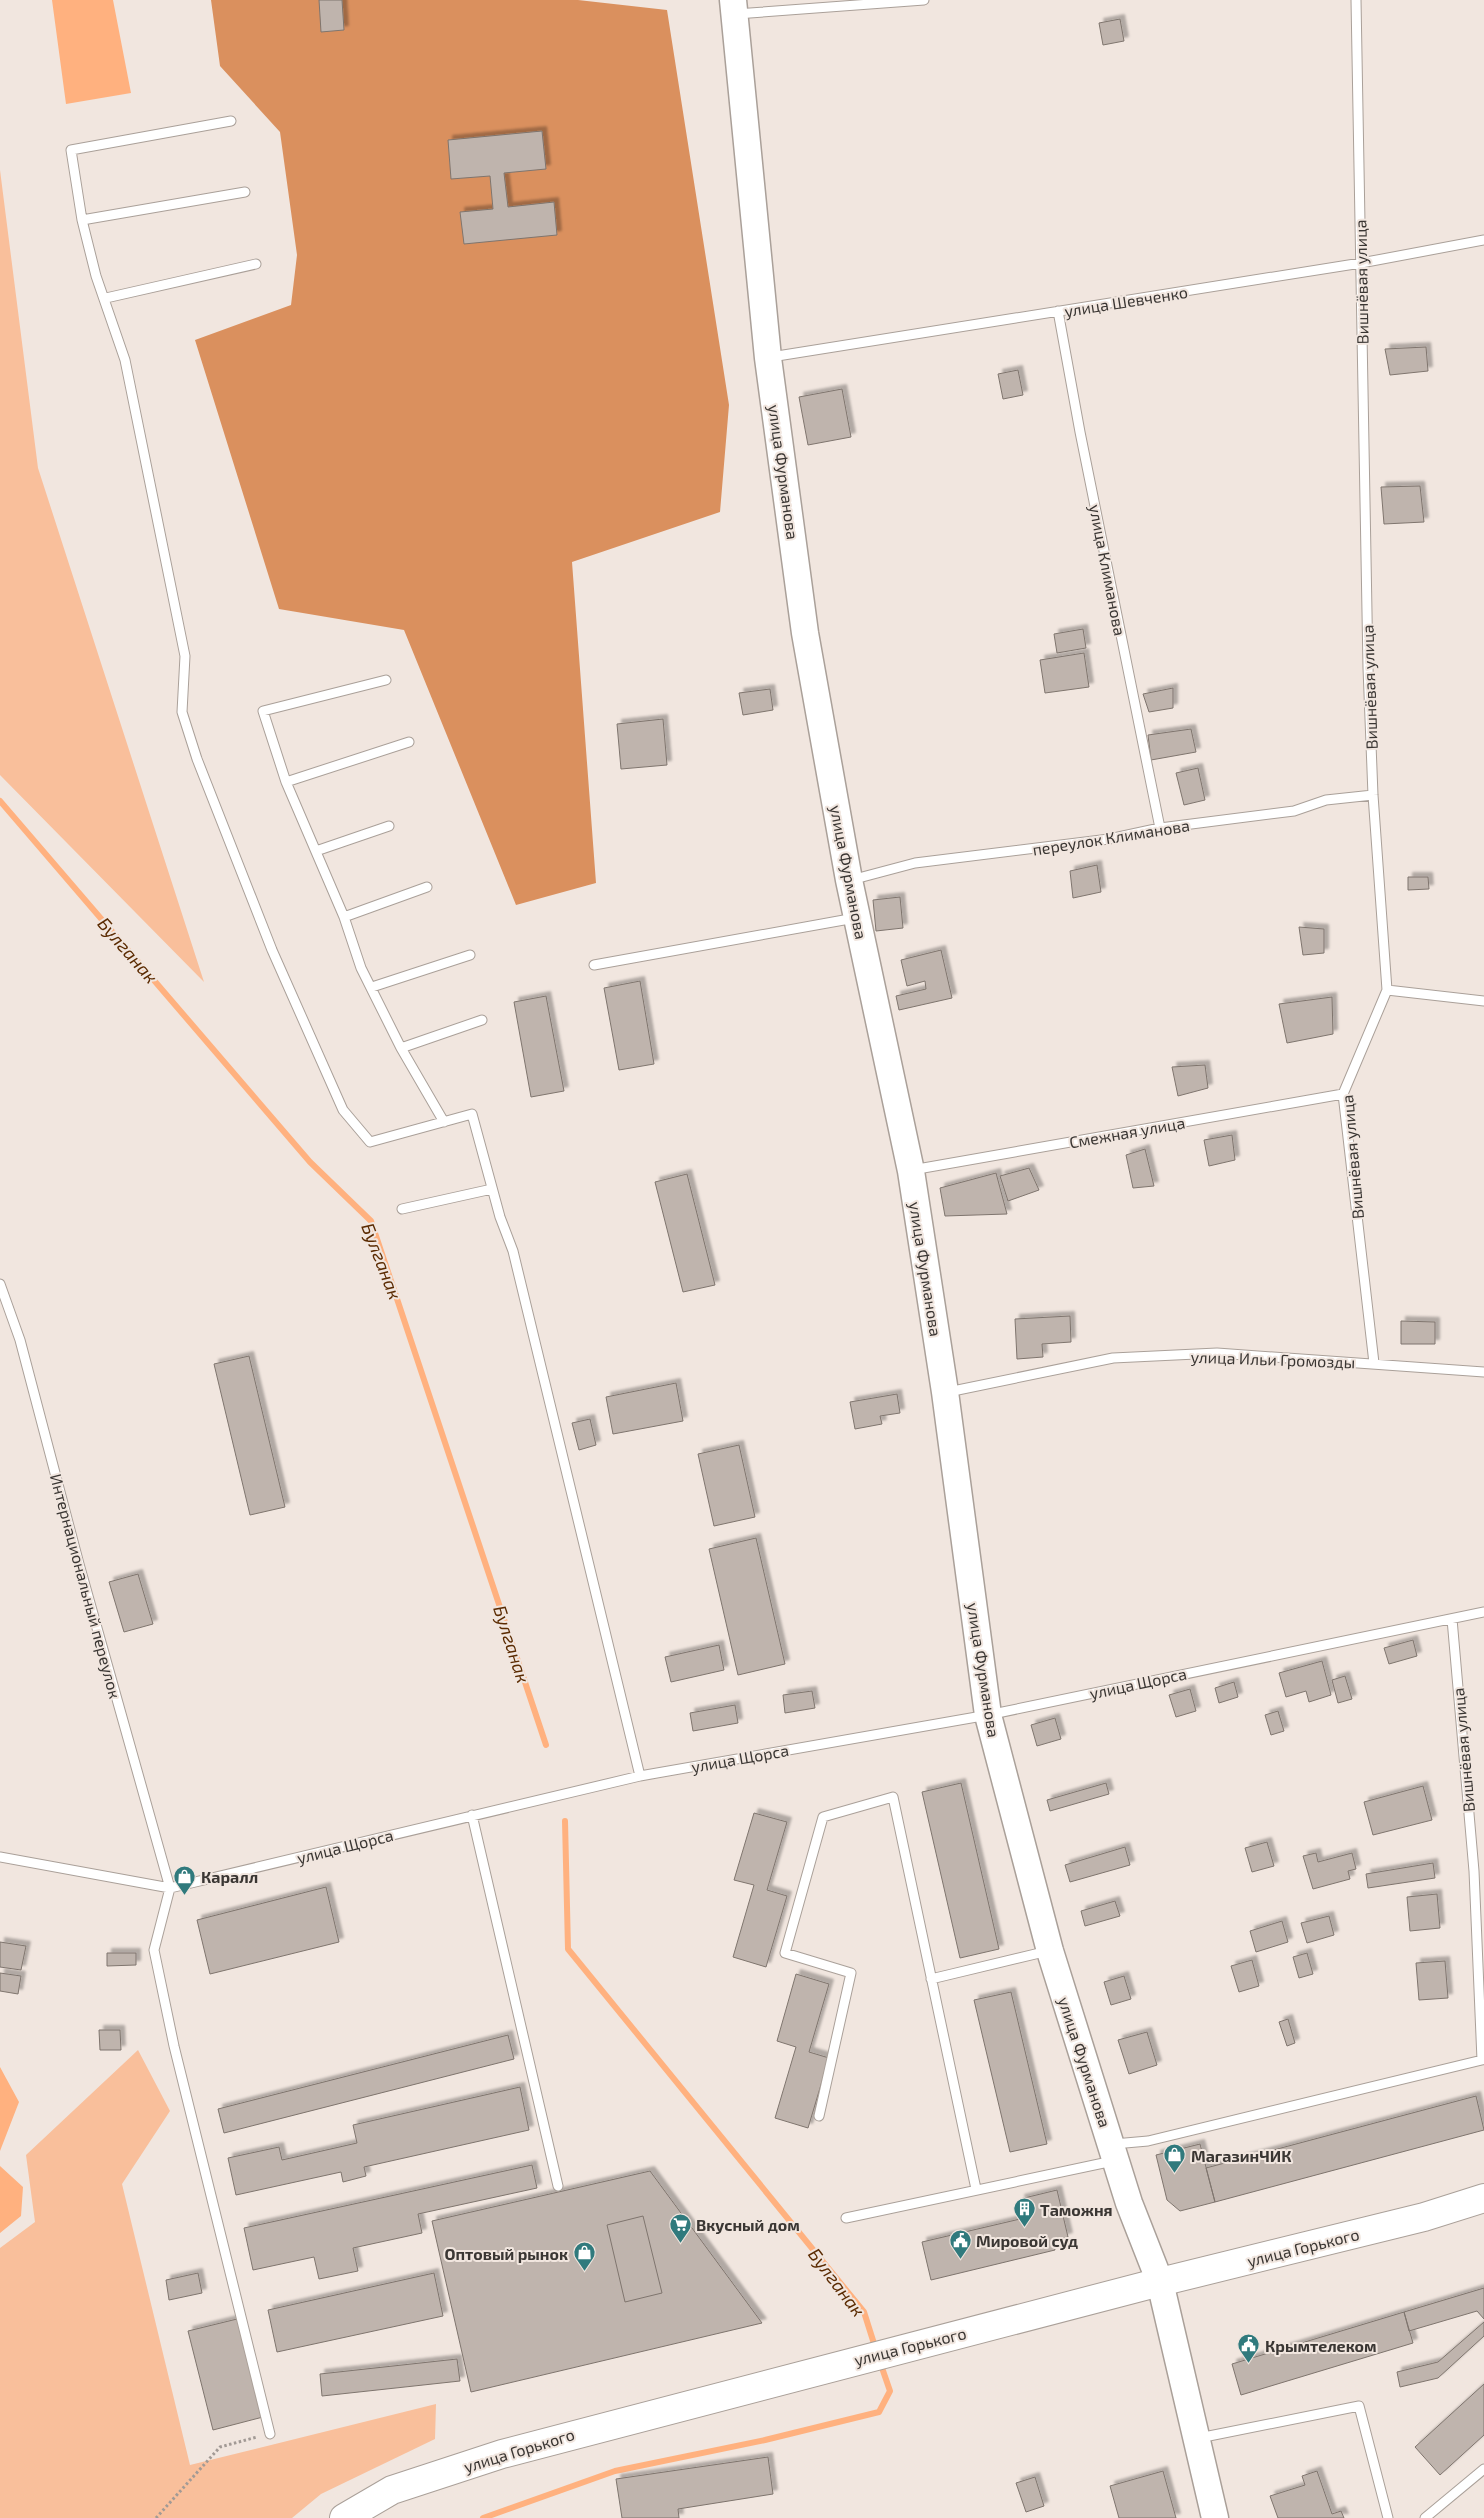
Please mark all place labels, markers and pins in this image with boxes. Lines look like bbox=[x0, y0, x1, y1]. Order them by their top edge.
shop icon: Каралл bbox=[173, 1864, 197, 1895]
place label: Каралл bbox=[201, 1867, 258, 1886]
shop icon: МагазинЧИК bbox=[1163, 2143, 1187, 2174]
place label: МагазинЧИК bbox=[1191, 2146, 1291, 2165]
building icon: Таможня bbox=[1012, 2197, 1036, 2228]
place label: Таможня bbox=[1040, 2200, 1113, 2219]
supermarket icon: Вкусный дом bbox=[668, 2212, 692, 2243]
place label: Вкусный дом bbox=[696, 2215, 800, 2234]
public building icon: Мировой суд bbox=[948, 2228, 972, 2259]
place label: Мировой суд bbox=[976, 2231, 1078, 2250]
shop icon: Оптовый рынок bbox=[572, 2241, 596, 2272]
place label: Оптовый рынок bbox=[445, 2244, 568, 2263]
public building icon: Крымтелеком bbox=[1237, 2333, 1261, 2364]
place label: Крымтелеком bbox=[1265, 2336, 1377, 2355]

